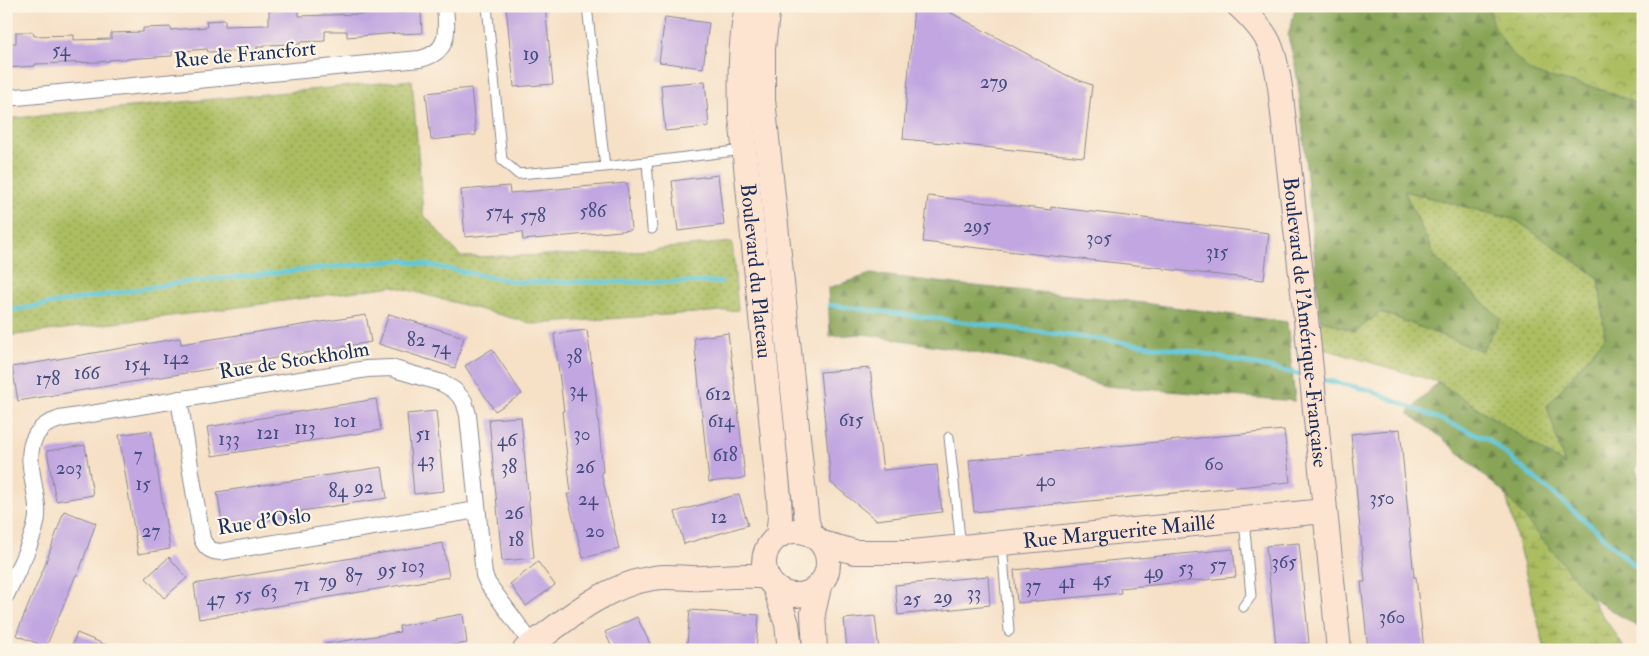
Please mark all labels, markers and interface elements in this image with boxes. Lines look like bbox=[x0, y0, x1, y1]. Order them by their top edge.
street label: Rue de Francfort bbox=[173, 35, 317, 74]
house number: 54 bbox=[52, 38, 71, 62]
house number: 19 bbox=[523, 42, 539, 66]
house number: 279 bbox=[980, 70, 1008, 94]
street label: Boulevard de l'Amérique-Française bbox=[1276, 175, 1334, 469]
street label: Boulevard du Plateau bbox=[734, 182, 778, 360]
house number: 586 bbox=[580, 199, 608, 223]
house number: 574 bbox=[486, 200, 513, 224]
house number: 578 bbox=[520, 204, 546, 228]
house number: 295 bbox=[963, 214, 992, 238]
house number: 305 bbox=[1086, 226, 1112, 250]
house number: 315 bbox=[1206, 240, 1229, 264]
house number: 82 bbox=[407, 328, 425, 352]
street label: Rue de Stockholm bbox=[217, 335, 371, 386]
house number: 74 bbox=[432, 336, 451, 360]
house number: 38 bbox=[566, 345, 582, 369]
house number: 142 bbox=[163, 346, 189, 370]
house number: 154 bbox=[125, 352, 150, 376]
house number: 166 bbox=[74, 361, 101, 385]
house number: 178 bbox=[36, 367, 60, 391]
house number: 34 bbox=[569, 378, 587, 402]
house number: 612 bbox=[705, 382, 731, 406]
house number: 615 bbox=[839, 408, 864, 432]
house number: 101 bbox=[333, 409, 357, 433]
house number: 614 bbox=[708, 409, 735, 433]
house number: 113 bbox=[295, 416, 315, 440]
house number: 121 bbox=[256, 421, 280, 445]
house number: 51 bbox=[415, 422, 431, 446]
house number: 30 bbox=[573, 422, 591, 446]
house number: 133 bbox=[218, 427, 240, 451]
house number: 46 bbox=[497, 428, 518, 452]
house number: 7 bbox=[134, 443, 143, 467]
house number: 618 bbox=[712, 443, 738, 467]
house number: 43 bbox=[417, 448, 435, 472]
house number: 60 bbox=[1204, 452, 1224, 476]
house number: 38 bbox=[501, 455, 517, 479]
house number: 26 bbox=[575, 455, 596, 479]
house number: 203 bbox=[56, 456, 82, 480]
house number: 40 bbox=[1036, 468, 1056, 492]
house number: 15 bbox=[135, 472, 151, 496]
house number: 92 bbox=[352, 475, 374, 499]
house number: 84 bbox=[328, 479, 348, 503]
house number: 350 bbox=[1369, 486, 1395, 510]
house number: 24 bbox=[578, 487, 599, 511]
house number: 26 bbox=[504, 501, 525, 525]
street label: Rue d'Oslo bbox=[216, 502, 313, 541]
house number: 12 bbox=[711, 505, 727, 529]
street label: Rue Marguerite Maillé bbox=[1021, 509, 1216, 555]
house number: 27 bbox=[142, 519, 160, 543]
house number: 20 bbox=[585, 519, 605, 543]
house number: 18 bbox=[508, 528, 524, 552]
house number: 365 bbox=[1271, 550, 1297, 574]
house number: 57 bbox=[1209, 553, 1227, 577]
house number: 103 bbox=[401, 554, 425, 578]
house number: 53 bbox=[1178, 556, 1194, 580]
house number: 95 bbox=[376, 558, 397, 582]
house number: 49 bbox=[1144, 560, 1164, 584]
house number: 87 bbox=[345, 564, 363, 588]
house number: 45 bbox=[1093, 567, 1112, 591]
house number: 79 bbox=[319, 569, 337, 593]
house number: 41 bbox=[1058, 570, 1076, 594]
house number: 71 bbox=[294, 573, 310, 597]
house number: 37 bbox=[1025, 574, 1041, 598]
house number: 63 bbox=[261, 579, 277, 603]
house number: 33 bbox=[967, 581, 981, 605]
house number: 55 bbox=[235, 583, 252, 607]
house number: 29 bbox=[933, 585, 953, 609]
house number: 47 bbox=[207, 587, 226, 611]
house number: 25 bbox=[903, 587, 922, 611]
house number: 360 bbox=[1379, 605, 1405, 629]

